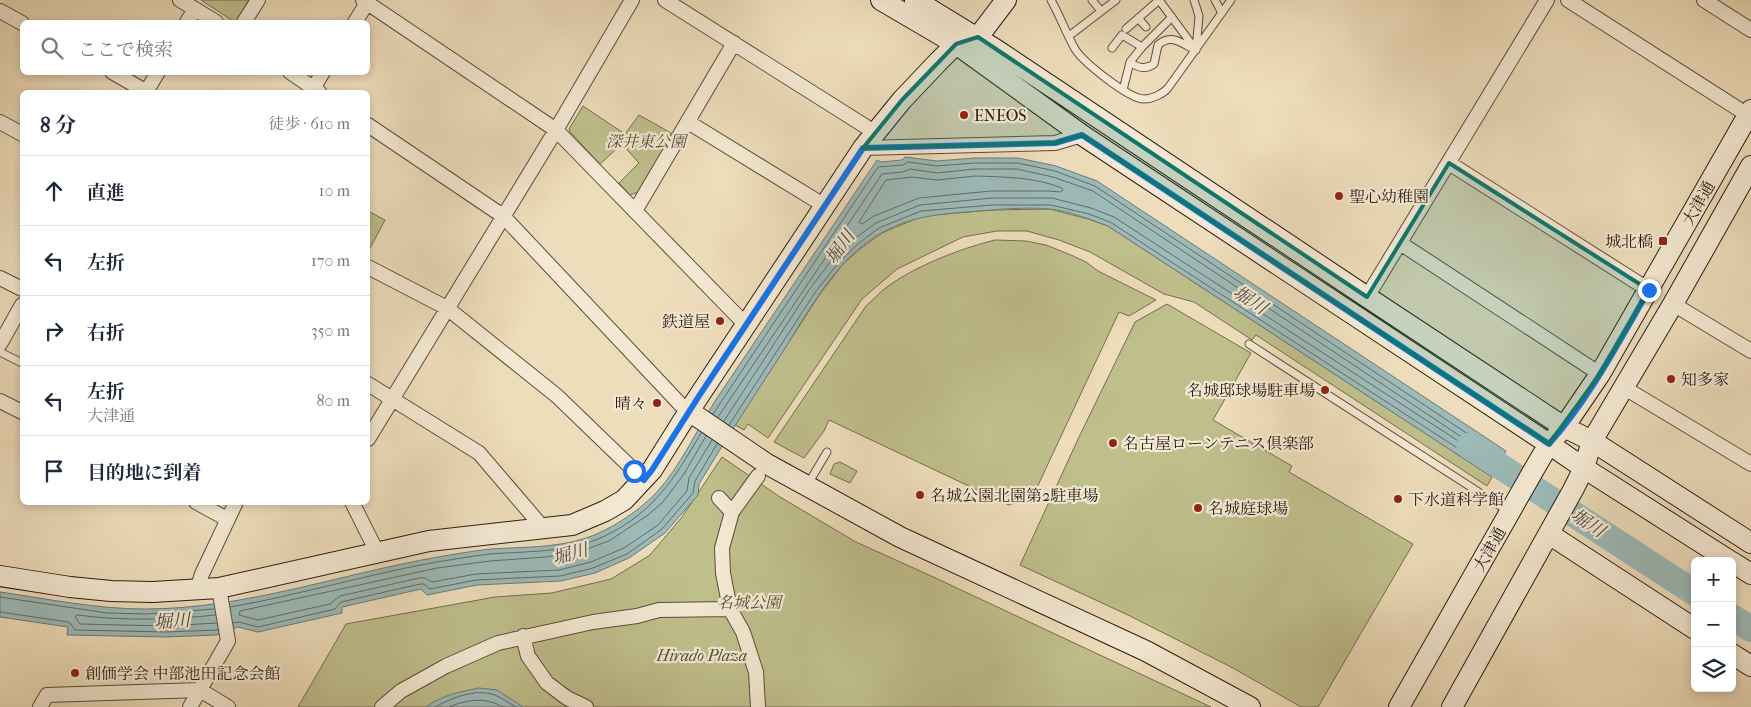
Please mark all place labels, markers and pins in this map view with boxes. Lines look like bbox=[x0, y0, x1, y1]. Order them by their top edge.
place label: ENEOS bbox=[974, 106, 1027, 125]
marker: ENEOS bbox=[958, 109, 970, 121]
place label: 聖心幼稚園 bbox=[1349, 187, 1429, 206]
marker: 聖心幼稚園 bbox=[1333, 190, 1345, 202]
place label: 城北橋 bbox=[1605, 232, 1653, 251]
marker: 城北橋 bbox=[1657, 235, 1669, 247]
place label: 鉄道屋 bbox=[661, 312, 710, 331]
marker: 鉄道屋 bbox=[714, 315, 726, 327]
place label: 知多家 bbox=[1681, 370, 1729, 389]
marker: 知多家 bbox=[1665, 373, 1677, 385]
place label: 名城邸球場駐車場 bbox=[1187, 381, 1315, 400]
marker: 名城邸球場駐車場 bbox=[1319, 384, 1331, 396]
place label: 晴々 bbox=[615, 394, 647, 413]
marker: 晴々 bbox=[651, 397, 663, 409]
place label: 名古屋ローンテニス倶楽部 bbox=[1123, 434, 1314, 453]
marker: 名古屋ローンテニス倶楽部 bbox=[1107, 437, 1119, 449]
place label: 名城公園北園第2駐車場 bbox=[930, 486, 1098, 505]
marker: 名城公園北園第2駐車場 bbox=[914, 489, 926, 501]
place label: 下水道科学館 bbox=[1408, 490, 1504, 509]
marker: 下水道科学館 bbox=[1392, 493, 1404, 505]
place label: 名城庭球場 bbox=[1208, 499, 1288, 518]
marker: 名城庭球場 bbox=[1192, 502, 1204, 514]
place label: 創価学会 中部池田記念会館 bbox=[85, 664, 280, 683]
marker: 創価学会 中部池田記念会館 bbox=[69, 667, 81, 679]

